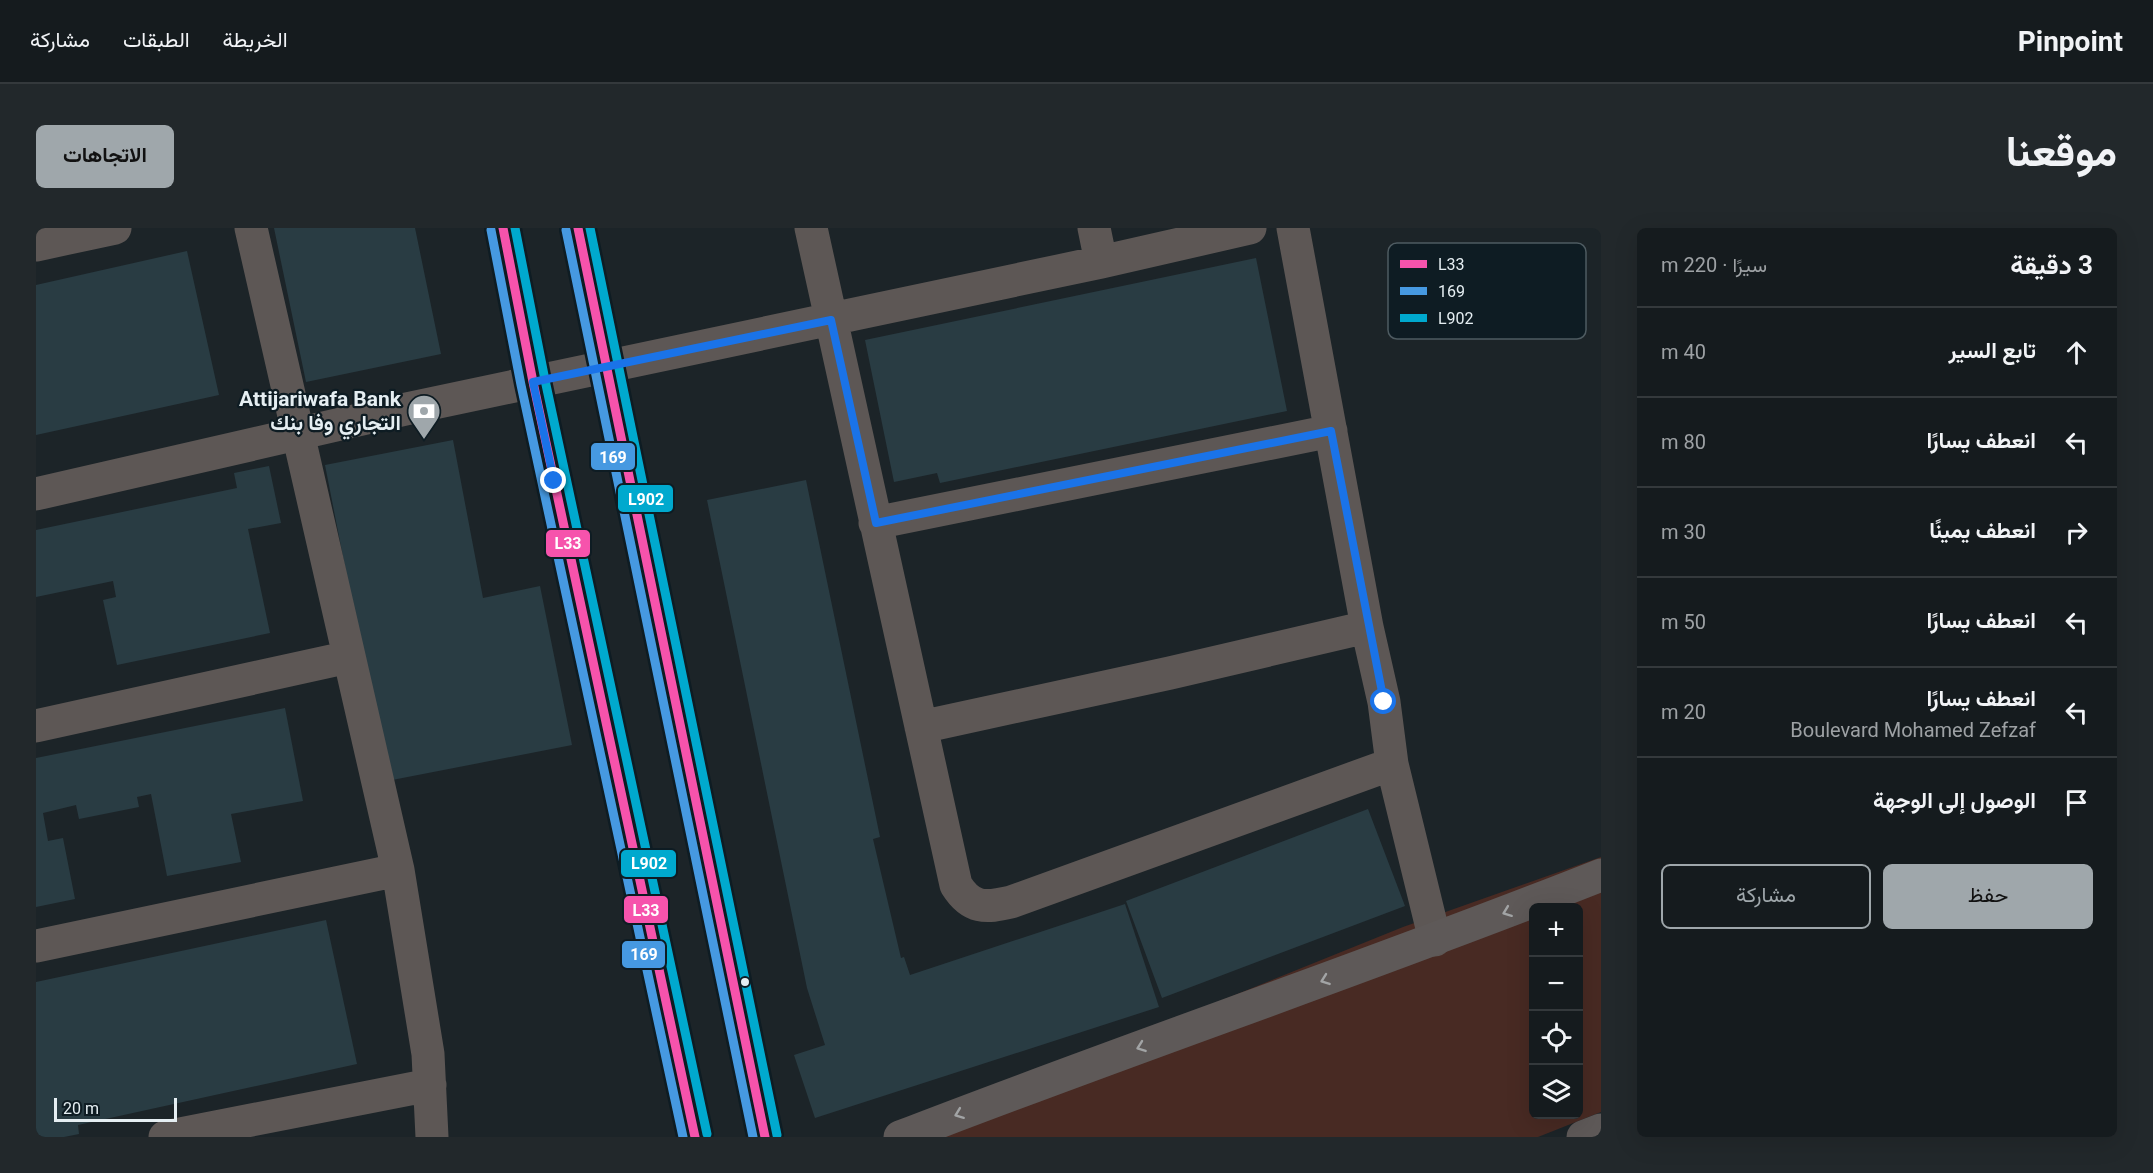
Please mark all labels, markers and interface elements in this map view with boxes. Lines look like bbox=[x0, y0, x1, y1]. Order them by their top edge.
text: Pinpoint bbox=[2018, 25, 2123, 58]
text: مشاركة bbox=[30, 28, 90, 52]
text: الطبقات bbox=[123, 28, 190, 52]
text: الخريطة bbox=[223, 28, 288, 52]
button: الاتجاهات bbox=[36, 125, 174, 188]
text: موقعنا bbox=[2006, 127, 2117, 176]
legend bbox=[1388, 243, 1586, 339]
text: 3 دقيقة bbox=[2010, 250, 2093, 280]
text: سيرًا · 220 m bbox=[1661, 253, 1767, 277]
text: L33 bbox=[1438, 255, 1465, 274]
text: 169 bbox=[1438, 282, 1465, 301]
text: L902 bbox=[1438, 309, 1474, 328]
icon: ahead bbox=[2060, 336, 2093, 369]
text: تابع السير bbox=[1948, 338, 2036, 363]
text: 40 m bbox=[1661, 340, 1706, 364]
place label: Attijariwafa Bank التجاري وفا بنك bbox=[239, 387, 402, 440]
bank icon: Attijariwafa Bank التجاري وفا بنك bbox=[406, 393, 442, 440]
icon: left bbox=[2060, 426, 2093, 459]
text: انعطف يسارًا bbox=[1926, 428, 2036, 453]
text: 80 m bbox=[1661, 430, 1706, 454]
line badge: 169 bbox=[590, 442, 636, 471]
text: 169 bbox=[599, 448, 627, 467]
route end bbox=[540, 467, 566, 493]
line badge: L902 bbox=[617, 484, 674, 513]
text: L902 bbox=[628, 490, 664, 509]
icon: right bbox=[2060, 516, 2093, 549]
text: انعطف يمينًا bbox=[1929, 518, 2036, 543]
text: 30 m bbox=[1661, 520, 1706, 544]
line badge: L33 bbox=[545, 529, 591, 558]
text: L33 bbox=[554, 534, 582, 553]
icon: left bbox=[2060, 606, 2093, 639]
text: انعطف يسارًا bbox=[1926, 608, 2036, 633]
text: 50 m bbox=[1661, 610, 1706, 634]
text: انعطف يسارًا bbox=[1926, 686, 2036, 711]
route start bbox=[1370, 688, 1396, 714]
icon: left bbox=[2060, 696, 2093, 729]
text: 20 m bbox=[1661, 700, 1706, 724]
text: Boulevard Mohamed Zefzaf bbox=[1790, 718, 2036, 742]
icon: arrive bbox=[2060, 786, 2093, 819]
text: الوصول إلى الوجهة bbox=[1873, 788, 2036, 813]
line badge: L902 bbox=[620, 849, 677, 878]
text: L902 bbox=[631, 854, 667, 873]
button: مشاركة bbox=[1661, 864, 1871, 929]
button: حفظ bbox=[1883, 864, 2093, 929]
line badge: L33 bbox=[623, 895, 669, 924]
text: L33 bbox=[632, 901, 660, 920]
map controls bbox=[1529, 903, 1583, 1119]
button: + bbox=[1529, 903, 1583, 957]
one-way arrow bbox=[1503, 905, 1514, 917]
line badge: 169 bbox=[621, 940, 666, 969]
text: 169 bbox=[630, 945, 658, 964]
button: − bbox=[1529, 957, 1583, 1011]
one-way arrow bbox=[1320, 973, 1331, 986]
unlabelled marker bbox=[739, 976, 751, 988]
button: locate bbox=[1529, 1011, 1583, 1065]
one-way arrow bbox=[1137, 1039, 1147, 1052]
button: layers bbox=[1529, 1065, 1583, 1119]
scale bar bbox=[54, 1095, 177, 1122]
text: 20 m bbox=[63, 1099, 99, 1118]
one-way arrow bbox=[954, 1107, 965, 1119]

